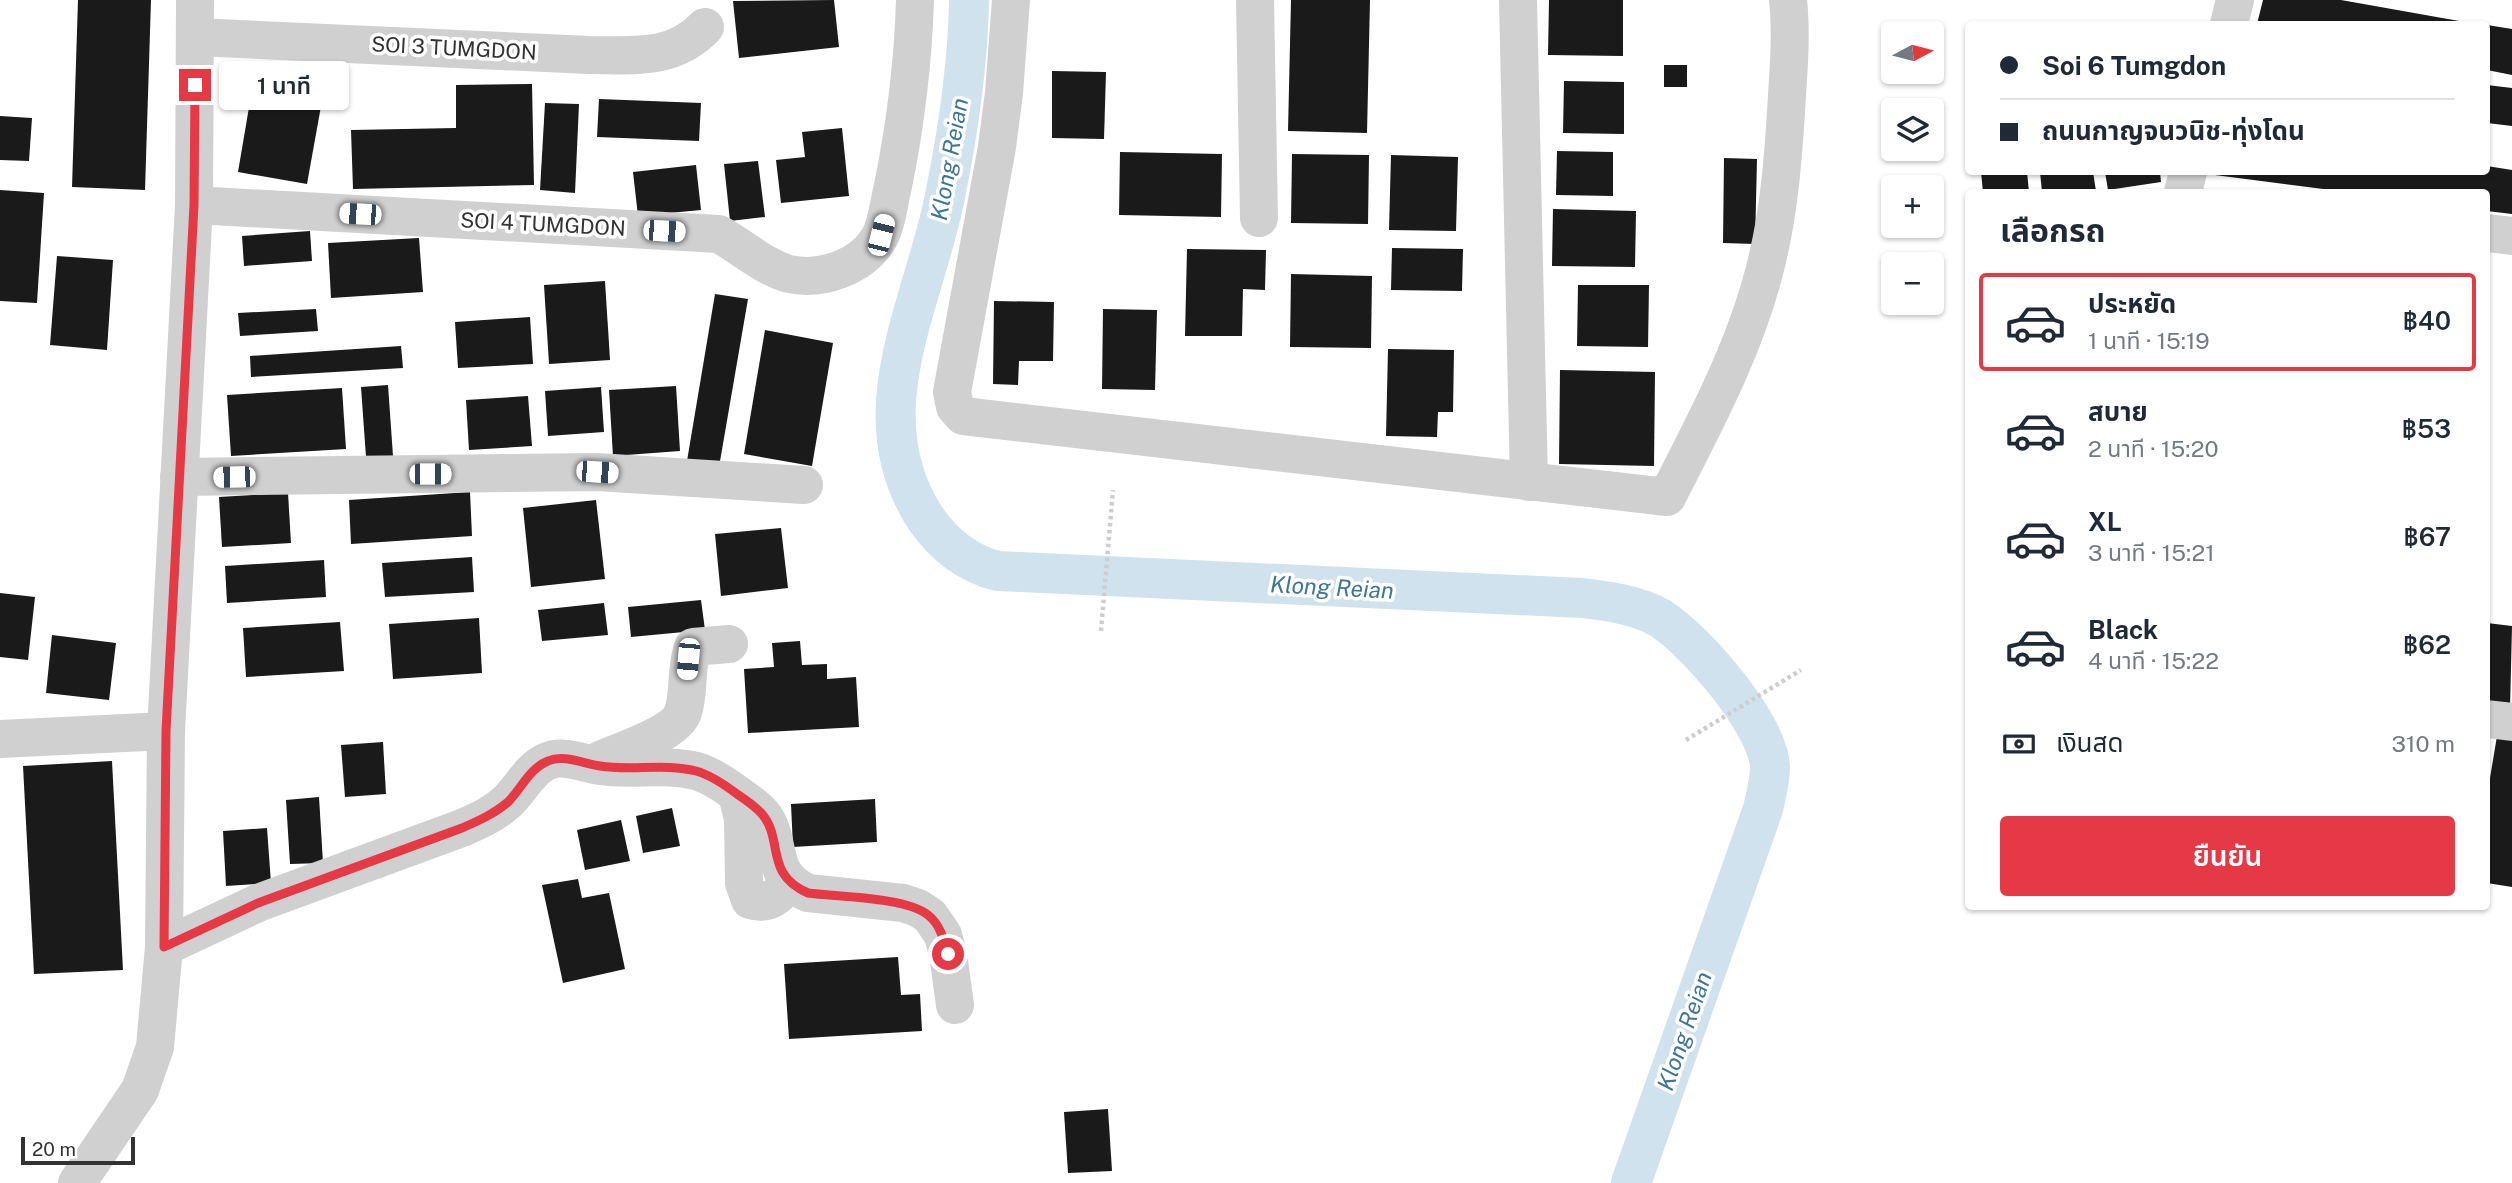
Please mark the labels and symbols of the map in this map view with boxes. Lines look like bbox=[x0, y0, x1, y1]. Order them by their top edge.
north arrow bbox=[1881, 21, 1944, 84]
street label: SOI 3 TUMGDON bbox=[371, 31, 537, 65]
callout: 1 นาที bbox=[220, 60, 349, 110]
route end bbox=[179, 69, 211, 101]
water label: Klong Reian bbox=[925, 96, 973, 222]
car bbox=[339, 202, 382, 226]
street label: SOI 4 TUMGDON bbox=[460, 207, 626, 241]
car bbox=[866, 212, 897, 258]
car bbox=[643, 219, 686, 243]
car bbox=[576, 460, 619, 484]
car bbox=[410, 464, 452, 485]
car bbox=[213, 466, 256, 488]
water label: Klong Reian bbox=[1269, 570, 1395, 604]
car bbox=[676, 637, 701, 681]
route start bbox=[932, 938, 964, 970]
water label: Klong Reian bbox=[1651, 968, 1717, 1094]
scale bar bbox=[21, 1134, 135, 1166]

